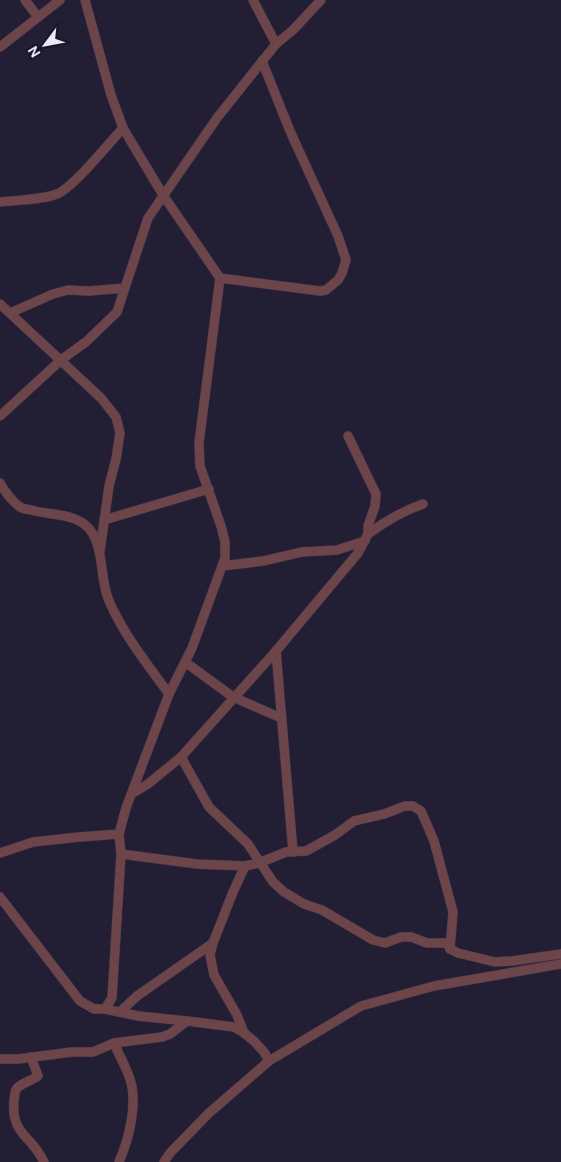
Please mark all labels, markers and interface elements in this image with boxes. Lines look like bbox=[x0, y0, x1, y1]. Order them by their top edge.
north arrow bbox=[20, 20, 70, 70]
text: N bbox=[24, 43, 44, 61]

